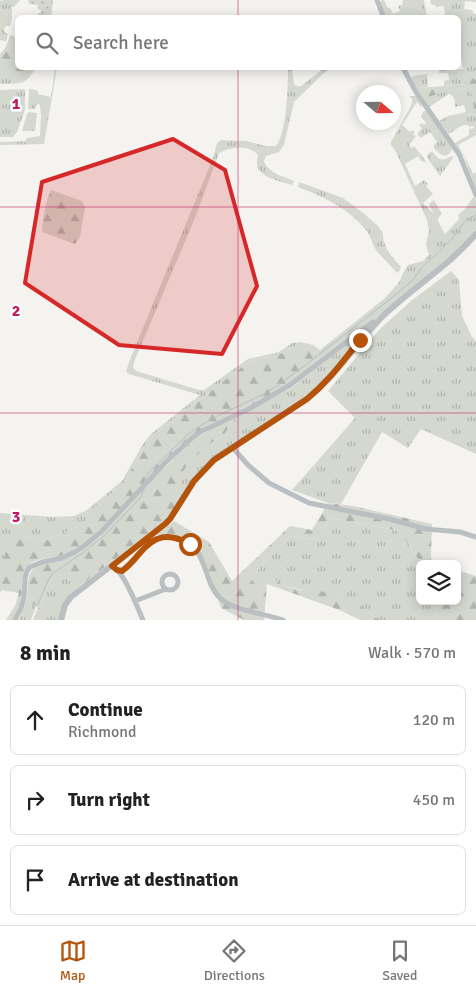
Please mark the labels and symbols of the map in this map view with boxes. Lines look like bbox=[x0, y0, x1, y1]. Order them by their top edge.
north arrow bbox=[356, 85, 401, 130]
text: 1 bbox=[12, 94, 21, 114]
text: 2 bbox=[12, 301, 20, 321]
route end bbox=[349, 329, 372, 352]
text: 3 bbox=[12, 507, 20, 527]
route start bbox=[179, 533, 202, 556]

